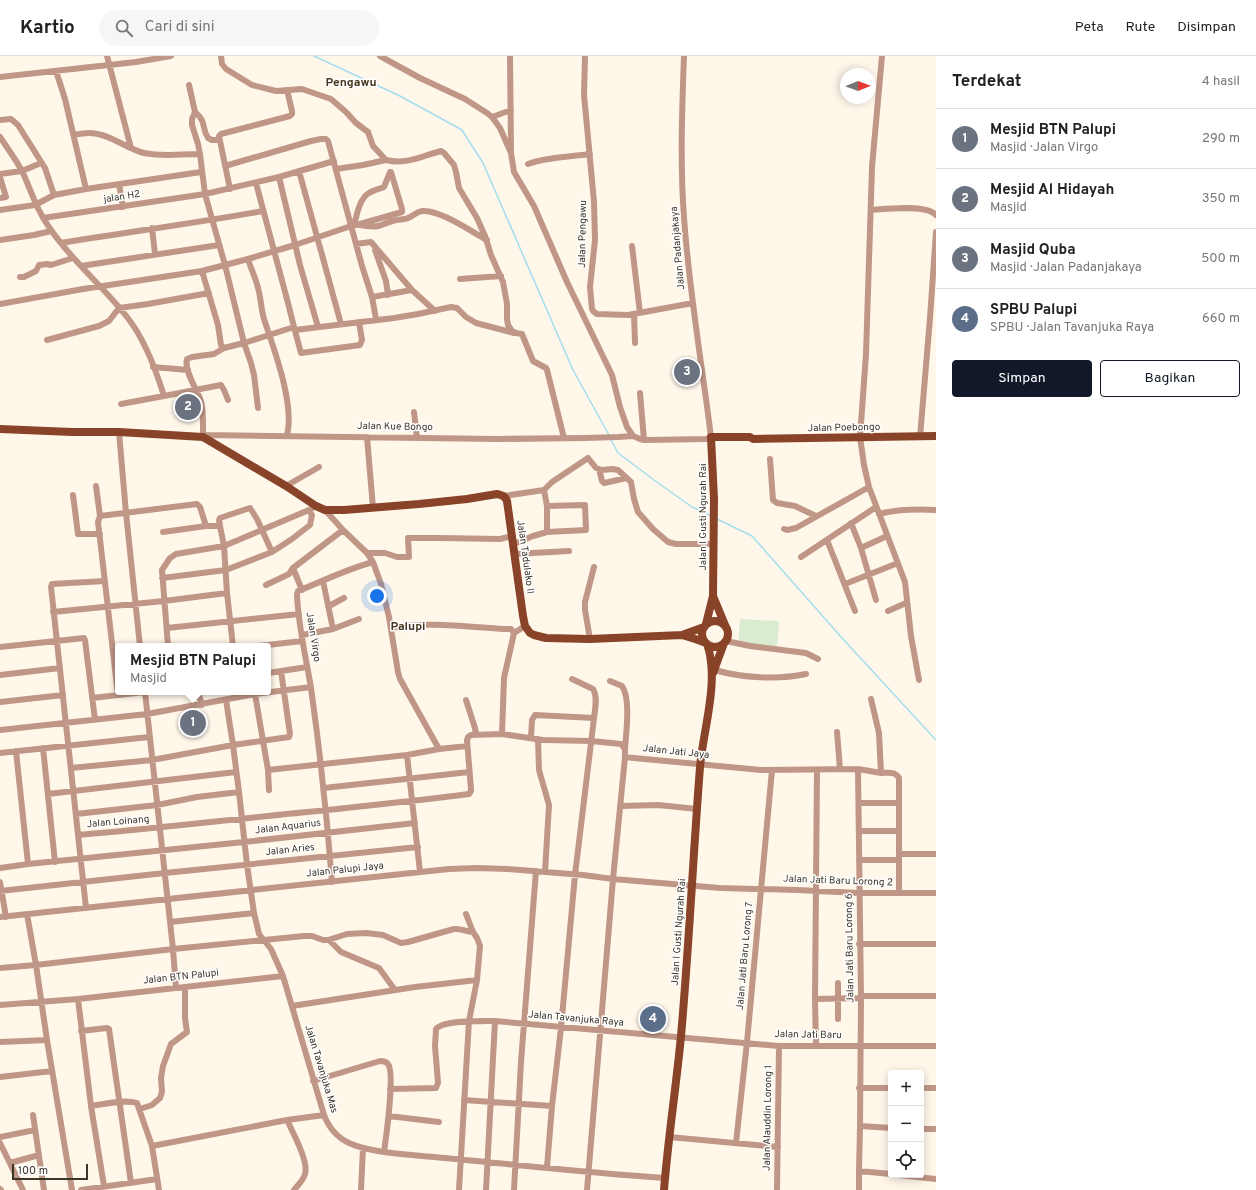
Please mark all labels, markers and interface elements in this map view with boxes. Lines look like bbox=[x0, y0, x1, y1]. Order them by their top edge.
search box bbox=[99, 10, 379, 46]
text: Kartio bbox=[20, 16, 75, 40]
icon: search bbox=[113, 17, 135, 39]
text: Cari di sini bbox=[145, 18, 215, 37]
text: Peta bbox=[1075, 19, 1104, 36]
text: Rute bbox=[1126, 19, 1155, 36]
text: Disimpan bbox=[1177, 19, 1236, 36]
north arrow bbox=[840, 68, 876, 104]
text: Terdekat bbox=[952, 71, 1021, 93]
text: 4 hasil bbox=[1202, 74, 1240, 90]
district label: Pengawu bbox=[325, 75, 377, 91]
text: Mesjid BTN Palupi bbox=[990, 121, 1116, 140]
text: 1 bbox=[962, 131, 968, 147]
text: 290 m bbox=[1202, 131, 1240, 147]
text: Masjid · Jalan Virgo bbox=[990, 140, 1098, 156]
text: Mesjid Al Hidayah bbox=[990, 181, 1114, 200]
street label: jalan H2 bbox=[102, 188, 141, 206]
text: 2 bbox=[961, 191, 969, 207]
text: 350 m bbox=[1202, 191, 1240, 207]
street label: Jalan Pengawu bbox=[576, 200, 590, 268]
text: Masjid bbox=[990, 200, 1027, 216]
street label: Jalan Padanjakaya bbox=[668, 206, 688, 290]
text: Masjid Quba bbox=[990, 241, 1076, 260]
text: 3 bbox=[961, 251, 969, 267]
text: 500 m bbox=[1201, 251, 1240, 267]
text: Masjid · Jalan Padanjakaya bbox=[990, 260, 1142, 276]
text: SPBU Palupi bbox=[990, 301, 1077, 320]
text: 4 bbox=[961, 311, 969, 327]
text: 660 m bbox=[1202, 311, 1240, 327]
text: SPBU · Jalan Tavanjuka Raya bbox=[990, 320, 1154, 336]
pin: 3 bbox=[674, 357, 700, 387]
button: Simpan bbox=[952, 360, 1092, 397]
button: Bagikan bbox=[1100, 360, 1240, 397]
pin: 2 bbox=[175, 392, 201, 422]
street label: Jalan Kue Bongo bbox=[357, 420, 433, 434]
street label: Jalan Poebongo bbox=[808, 421, 881, 435]
street label: Jalan I Gusti Ngurah Rai bbox=[697, 463, 710, 571]
street label: Jalan Tadulako II bbox=[513, 519, 537, 595]
your location bbox=[367, 586, 387, 606]
street label: Jalan Virgo bbox=[303, 611, 323, 663]
district label: Palupi bbox=[390, 619, 426, 635]
popup bbox=[115, 643, 271, 695]
text: Mesjid BTN Palupi bbox=[130, 652, 256, 671]
text: Masjid bbox=[130, 671, 167, 687]
pin: 1 bbox=[180, 708, 206, 738]
street label: Jalan Jati Jaya bbox=[642, 742, 710, 762]
street label: Jalan Loinang bbox=[86, 813, 150, 831]
street label: Jalan Aquarius bbox=[254, 816, 322, 837]
street label: Jalan Aries bbox=[265, 841, 316, 859]
street label: Jalan Palupi Jaya bbox=[306, 859, 384, 881]
street label: Jalan Jati Baru Lorong 2 bbox=[783, 873, 893, 889]
street label: Jalan I Gusti Ngurah Rai bbox=[669, 878, 689, 986]
street label: Jalan Jati Baru Lorong 6 bbox=[843, 893, 857, 1003]
street label: Jalan Jati Baru Lorong 7 bbox=[734, 901, 756, 1011]
street label: Jalan BTN Palupi bbox=[142, 967, 220, 987]
pin: 4 bbox=[640, 1004, 666, 1034]
street label: Jalan Tavanjuka Raya bbox=[528, 1008, 624, 1030]
street label: Jalan Tavanjuka Mas bbox=[301, 1023, 341, 1115]
street label: Jalan Jati Baru bbox=[774, 1028, 842, 1042]
street label: Jalan Alauddin Lorong 1 bbox=[761, 1065, 775, 1171]
map controls bbox=[888, 1070, 924, 1178]
button: + bbox=[888, 1070, 924, 1106]
button: − bbox=[888, 1106, 924, 1142]
button: locate bbox=[888, 1142, 924, 1178]
scale bar bbox=[12, 1162, 88, 1181]
text: 100 m bbox=[18, 1164, 48, 1178]

